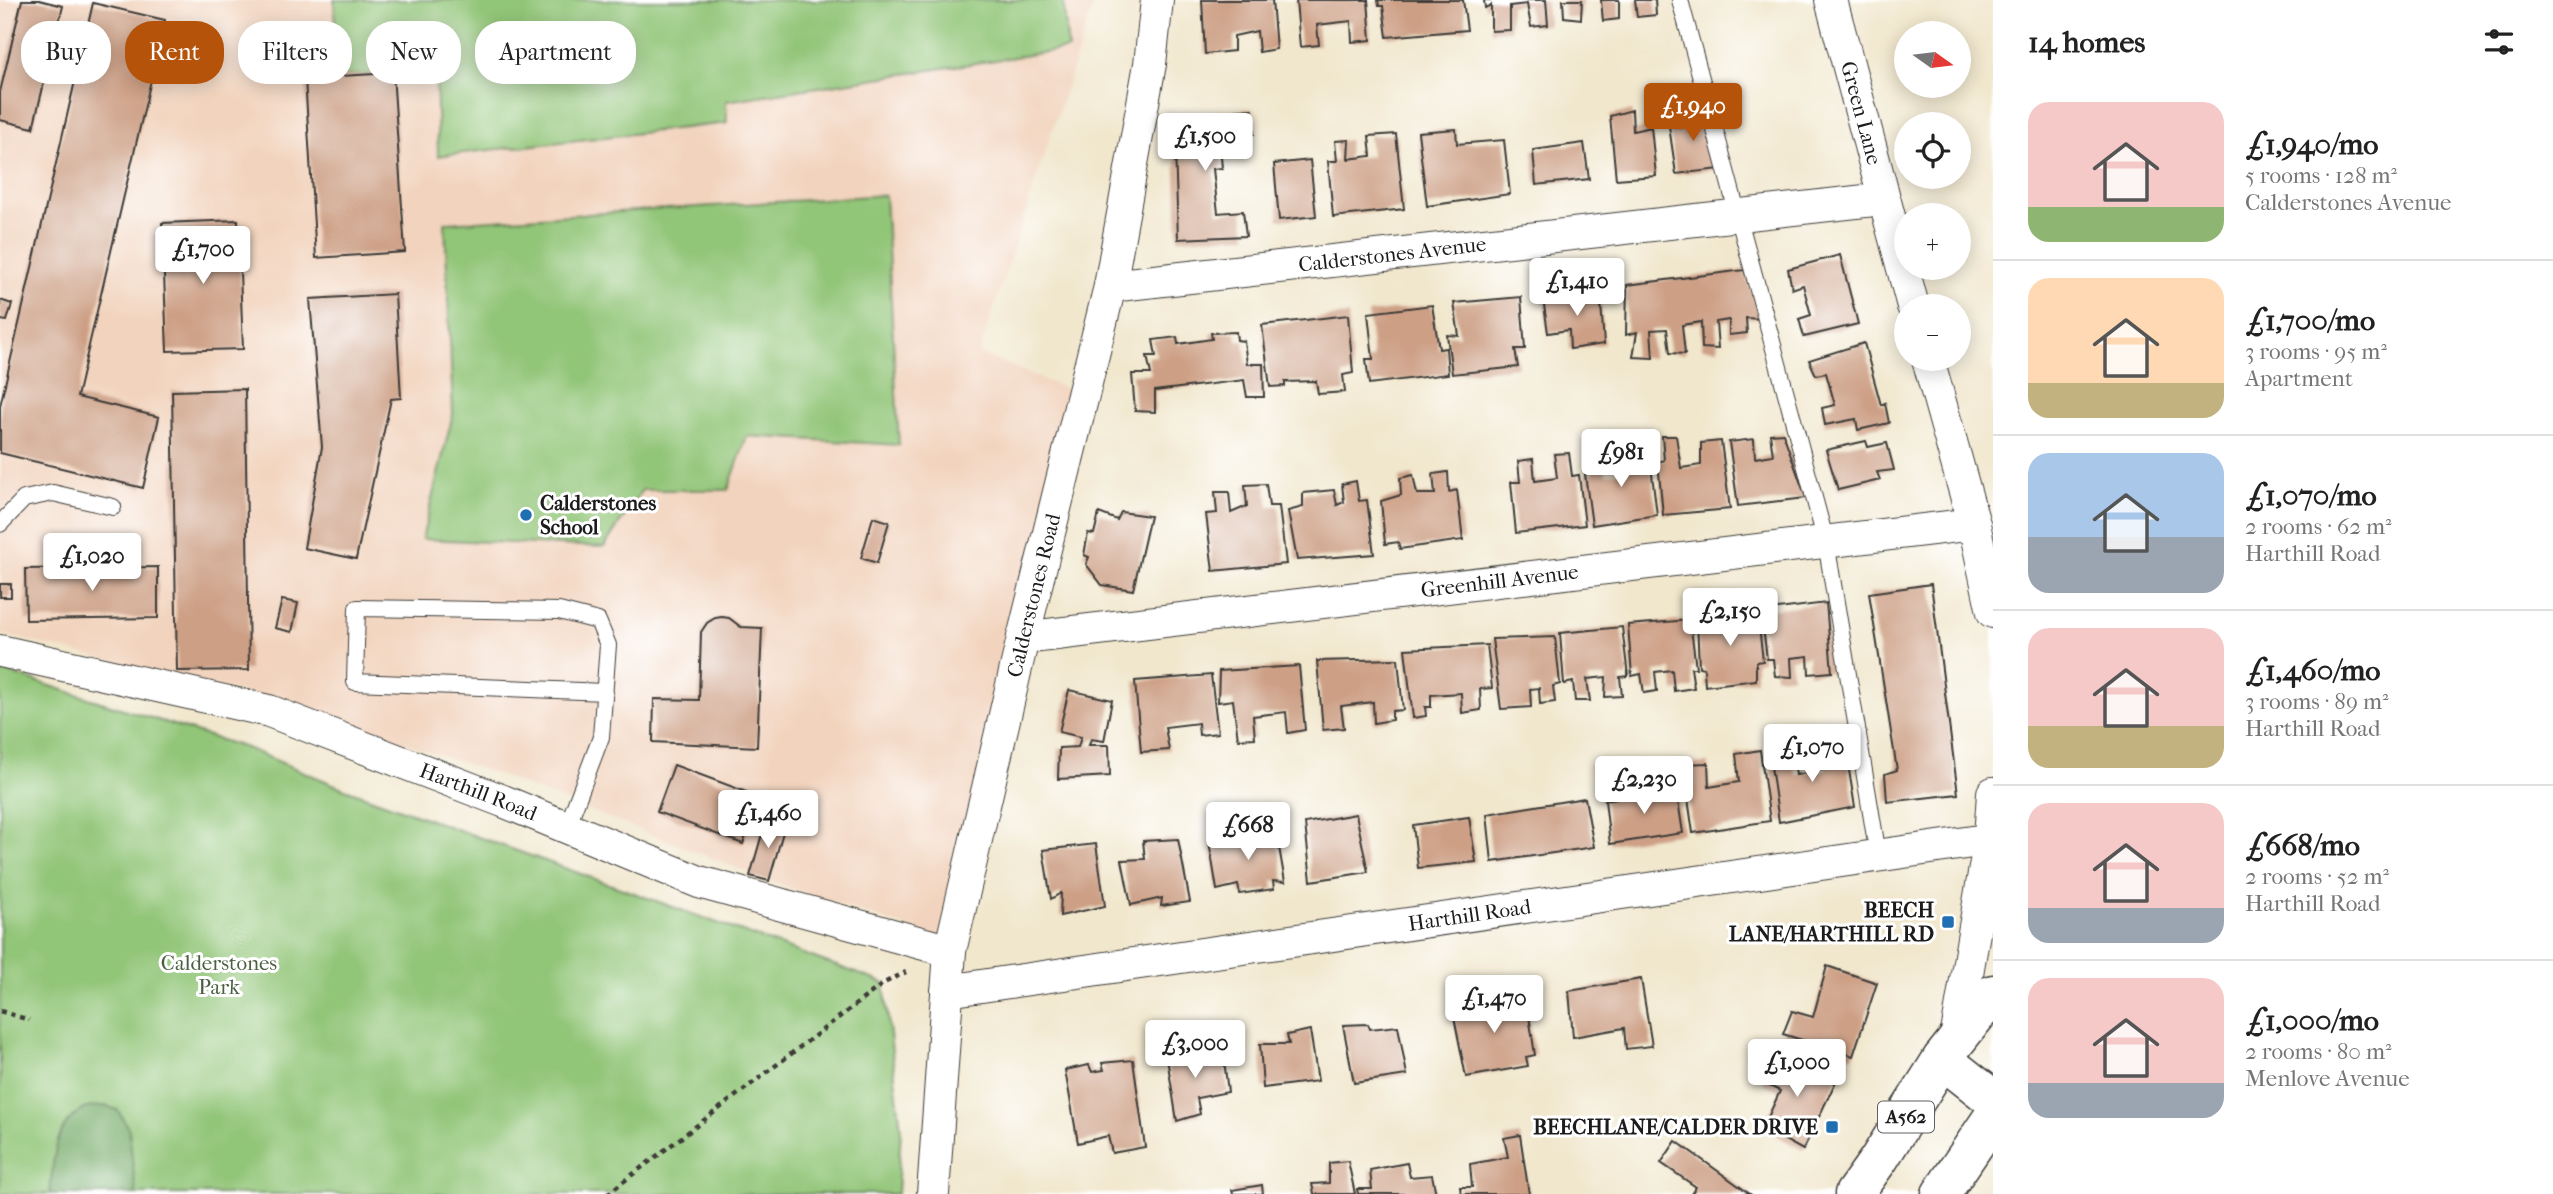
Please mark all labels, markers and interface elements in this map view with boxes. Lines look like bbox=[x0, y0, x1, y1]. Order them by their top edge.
chip: Buy bbox=[21, 21, 111, 84]
chip: Rent bbox=[125, 21, 224, 84]
chip: Filters bbox=[238, 21, 352, 84]
chip: New bbox=[366, 21, 461, 84]
chip: Apartment bbox=[475, 21, 636, 84]
north arrow bbox=[1894, 21, 1970, 98]
map controls bbox=[1894, 21, 1971, 371]
icon: filters bbox=[2480, 23, 2518, 61]
text: 14 homes bbox=[2028, 25, 2145, 60]
street label: Green Lane bbox=[1836, 59, 1887, 167]
pin: £1,940 bbox=[1636, 83, 1750, 143]
text: £1,940 bbox=[1660, 92, 1726, 119]
button: locate bbox=[1894, 112, 1971, 189]
pin: £1,500 bbox=[1148, 114, 1262, 173]
text: £1,500 bbox=[1174, 122, 1236, 149]
text: £1,940/mo bbox=[2245, 127, 2378, 162]
icon: home bbox=[2084, 130, 2168, 214]
text: 5 rooms · 128 m² bbox=[2245, 162, 2397, 189]
text: Calderstones Avenue bbox=[2245, 189, 2452, 216]
button: + bbox=[1894, 203, 1971, 280]
pin: £1,700 bbox=[146, 226, 260, 286]
street label: Calderstones Avenue bbox=[1297, 232, 1487, 277]
text: £1,700 bbox=[171, 235, 235, 262]
pin: £1,410 bbox=[1520, 258, 1634, 318]
text: £1,410 bbox=[1545, 267, 1609, 294]
button: − bbox=[1894, 294, 1971, 371]
text: £1,700/mo bbox=[2245, 303, 2375, 338]
icon: home bbox=[2084, 306, 2168, 390]
text: 3 rooms · 95 m² bbox=[2245, 338, 2387, 365]
text: Apartment bbox=[2245, 365, 2353, 392]
pin: £981 bbox=[1580, 430, 1662, 489]
text: £981 bbox=[1597, 438, 1645, 465]
text: £1,070/mo bbox=[2245, 478, 2377, 513]
icon: home bbox=[2084, 481, 2168, 565]
place label: Calderstones School bbox=[540, 491, 657, 539]
marker: Calderstones School bbox=[518, 507, 534, 523]
street label: Calderstones Road bbox=[1002, 510, 1065, 680]
text: 2 rooms · 62 m² bbox=[2245, 513, 2392, 540]
pin: £1,020 bbox=[35, 534, 149, 593]
text: Harthill Road bbox=[2245, 540, 2381, 567]
text: £1,020 bbox=[59, 542, 125, 569]
street label: Greenhill Avenue bbox=[1419, 560, 1580, 602]
pin: £2,150 bbox=[1673, 588, 1787, 648]
text: £2,150 bbox=[1699, 597, 1761, 624]
text: £1,460/mo bbox=[2245, 653, 2381, 688]
icon: home bbox=[2084, 656, 2168, 740]
text: 3 rooms · 89 m² bbox=[2245, 688, 2389, 715]
text: Harthill Road bbox=[2245, 715, 2381, 742]
pin: £1,070 bbox=[1755, 724, 1869, 784]
text: £1,070 bbox=[1780, 733, 1844, 760]
pin: £2,230 bbox=[1587, 756, 1701, 816]
street label: Harthill Road bbox=[416, 758, 541, 826]
text: £2,230 bbox=[1611, 765, 1677, 792]
pin: £1,460 bbox=[711, 790, 825, 850]
text: £1,460 bbox=[734, 799, 802, 826]
pin: £668 bbox=[1207, 802, 1289, 862]
text: £668 bbox=[1222, 811, 1274, 838]
text: £668/mo bbox=[2245, 828, 2360, 863]
icon: home bbox=[2084, 831, 2168, 915]
text: 2 rooms · 52 m² bbox=[2245, 863, 2389, 890]
text: Harthill Road bbox=[2245, 890, 2381, 917]
street label: Harthill Road bbox=[1406, 894, 1533, 936]
place label: BEECH LANE/HARTHILL RD bbox=[1729, 898, 1934, 946]
marker: BEECH LANE/HARTHILL RD bbox=[1940, 914, 1956, 930]
park label: Calderstones Park bbox=[161, 951, 277, 999]
pin: £1,470 bbox=[1437, 976, 1551, 1035]
text: £1,470 bbox=[1461, 984, 1527, 1011]
text: £1,000/mo bbox=[2245, 1003, 2379, 1038]
icon: home bbox=[2084, 1006, 2168, 1090]
pin: £3,000 bbox=[1138, 1020, 1252, 1080]
text: £3,000 bbox=[1161, 1029, 1229, 1056]
text: 2 rooms · 80 m² bbox=[2245, 1038, 2392, 1065]
pin: £1,000 bbox=[1740, 1040, 1854, 1099]
text: £1,000 bbox=[1764, 1048, 1830, 1075]
text: Menlove Avenue bbox=[2245, 1065, 2410, 1092]
road number: A562 bbox=[1878, 1102, 1934, 1133]
place label: BEECHLANE/CALDER DRIVE bbox=[1533, 1115, 1818, 1139]
marker: BEECHLANE/CALDER DRIVE bbox=[1824, 1119, 1840, 1135]

